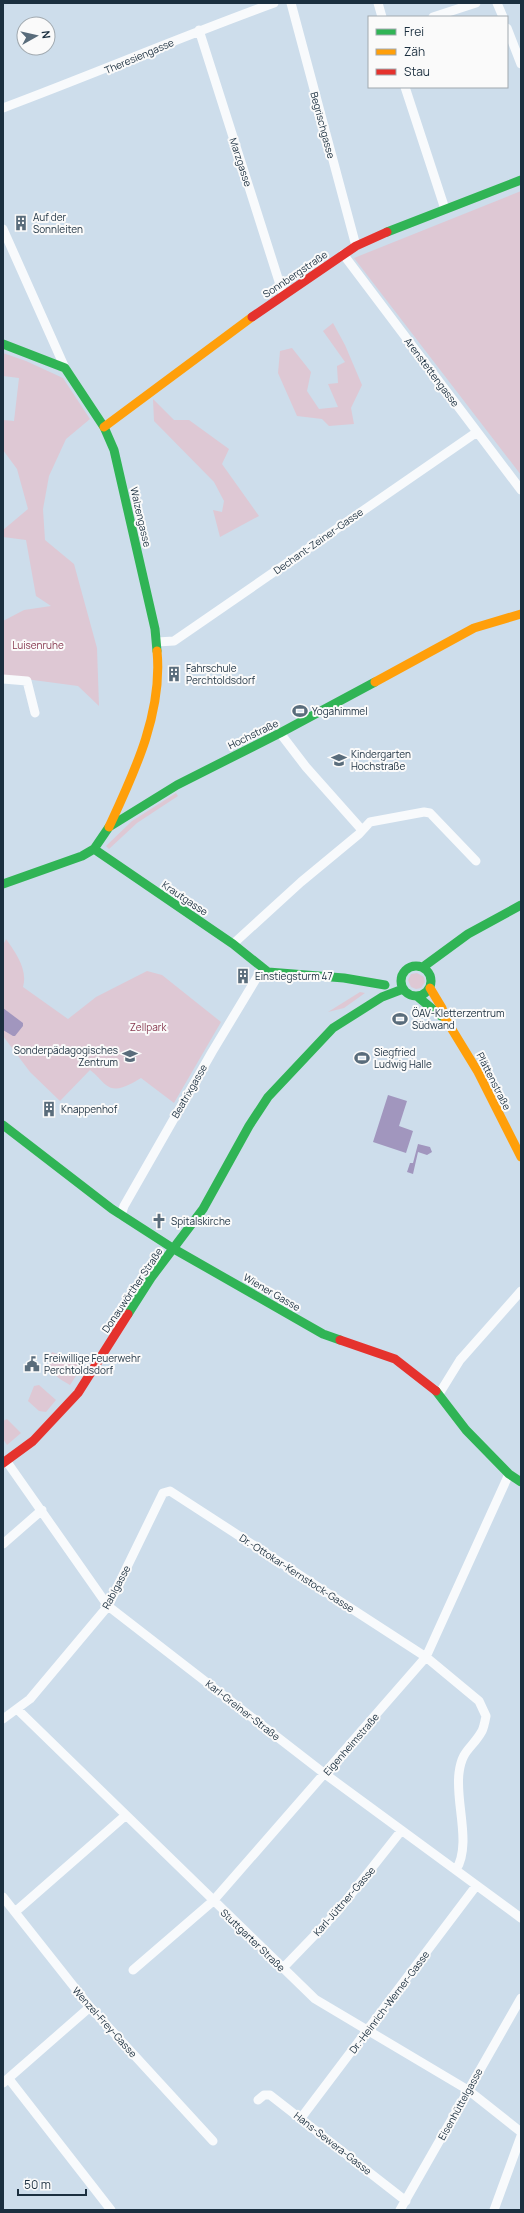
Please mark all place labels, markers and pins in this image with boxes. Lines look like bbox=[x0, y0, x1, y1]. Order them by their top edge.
place label: Auf der Sonnleiten bbox=[33, 210, 83, 236]
building icon: Auf der Sonnleiten bbox=[12, 214, 30, 232]
place label: Fahrschule Perchtoldsdorf bbox=[186, 661, 256, 687]
building icon: Fahrschule Perchtoldsdorf bbox=[165, 665, 183, 683]
sports icon: Yogahimmel bbox=[291, 702, 309, 720]
place label: Yogahimmel bbox=[312, 704, 368, 718]
place label: Kindergarten Hochstraße bbox=[351, 747, 411, 773]
school or university icon: Kindergarten Hochstraße bbox=[330, 751, 348, 769]
building icon: Einstiegsturm 47 bbox=[234, 967, 252, 985]
place label: Einstiegsturm 47 bbox=[255, 969, 333, 983]
place label: ÖAV-Kletterzentrum Südwand bbox=[412, 1006, 504, 1032]
sports icon: ÖAV-Kletterzentrum Südwand bbox=[391, 1010, 409, 1028]
place label: Sonderpädagogisches Zentrum bbox=[14, 1043, 118, 1069]
place label: Siegfried Ludwig Halle bbox=[374, 1045, 432, 1071]
school or university icon: Sonderpädagogisches Zentrum bbox=[121, 1047, 139, 1065]
sports icon: Siegfried Ludwig Halle bbox=[353, 1049, 371, 1067]
building icon: Knappenhof bbox=[40, 1100, 58, 1118]
place label: Knappenhof bbox=[61, 1102, 118, 1116]
church icon: Spitalskirche bbox=[150, 1212, 168, 1230]
place label: Spitalskirche bbox=[171, 1214, 231, 1228]
place label: Freiwillige Feuerwehr Perchtoldsdorf bbox=[44, 1351, 141, 1377]
public building icon: Freiwillige Feuerwehr Perchtoldsdorf bbox=[23, 1355, 41, 1373]

